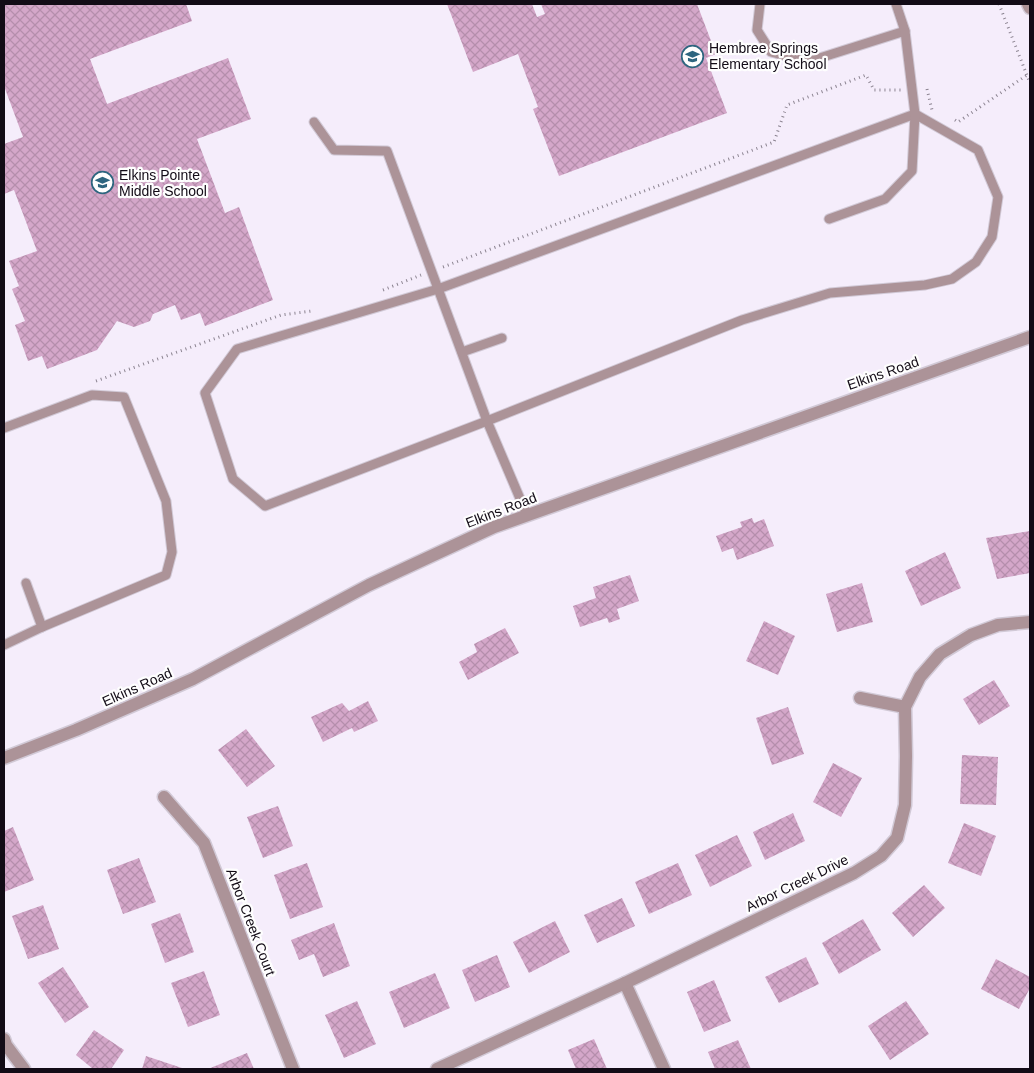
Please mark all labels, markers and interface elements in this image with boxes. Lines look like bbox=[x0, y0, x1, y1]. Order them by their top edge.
place label: Hembree Springs Elementary School bbox=[709, 40, 827, 72]
school or university icon: Hembree Springs Elementary School bbox=[681, 44, 705, 68]
place label: Elkins Pointe Middle School bbox=[119, 167, 207, 199]
school or university icon: Elkins Pointe Middle School bbox=[91, 171, 115, 195]
street label: Elkins Road bbox=[845, 353, 921, 393]
street label: Elkins Road bbox=[463, 489, 539, 531]
street label: Elkins Road bbox=[100, 664, 174, 710]
street label: Arbor Creek Drive bbox=[743, 851, 851, 915]
street label: Arbor Creek Court bbox=[223, 866, 279, 978]

